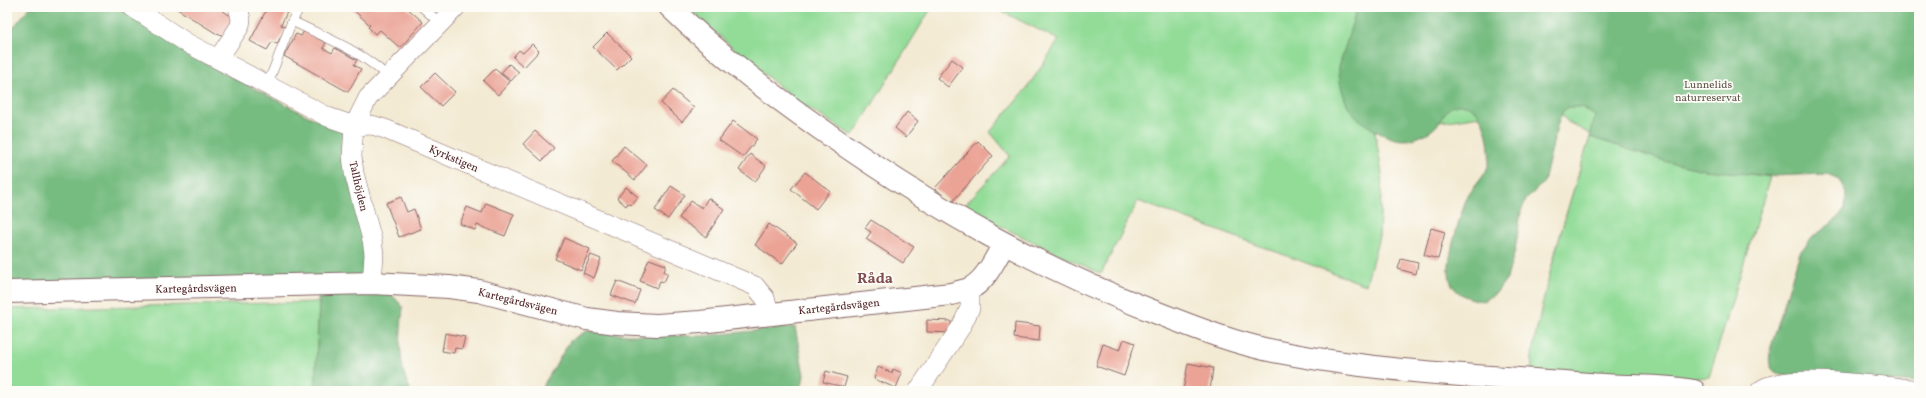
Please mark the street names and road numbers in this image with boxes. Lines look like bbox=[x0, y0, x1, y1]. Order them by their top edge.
street label: Kyrkstigen bbox=[426, 142, 481, 177]
street label: Tallhöjden bbox=[344, 160, 371, 213]
street label: Kartegårdsvägen bbox=[155, 281, 237, 298]
street label: Kartegårdsvägen bbox=[476, 285, 559, 320]
street label: Kartegårdsvägen bbox=[798, 296, 881, 319]

